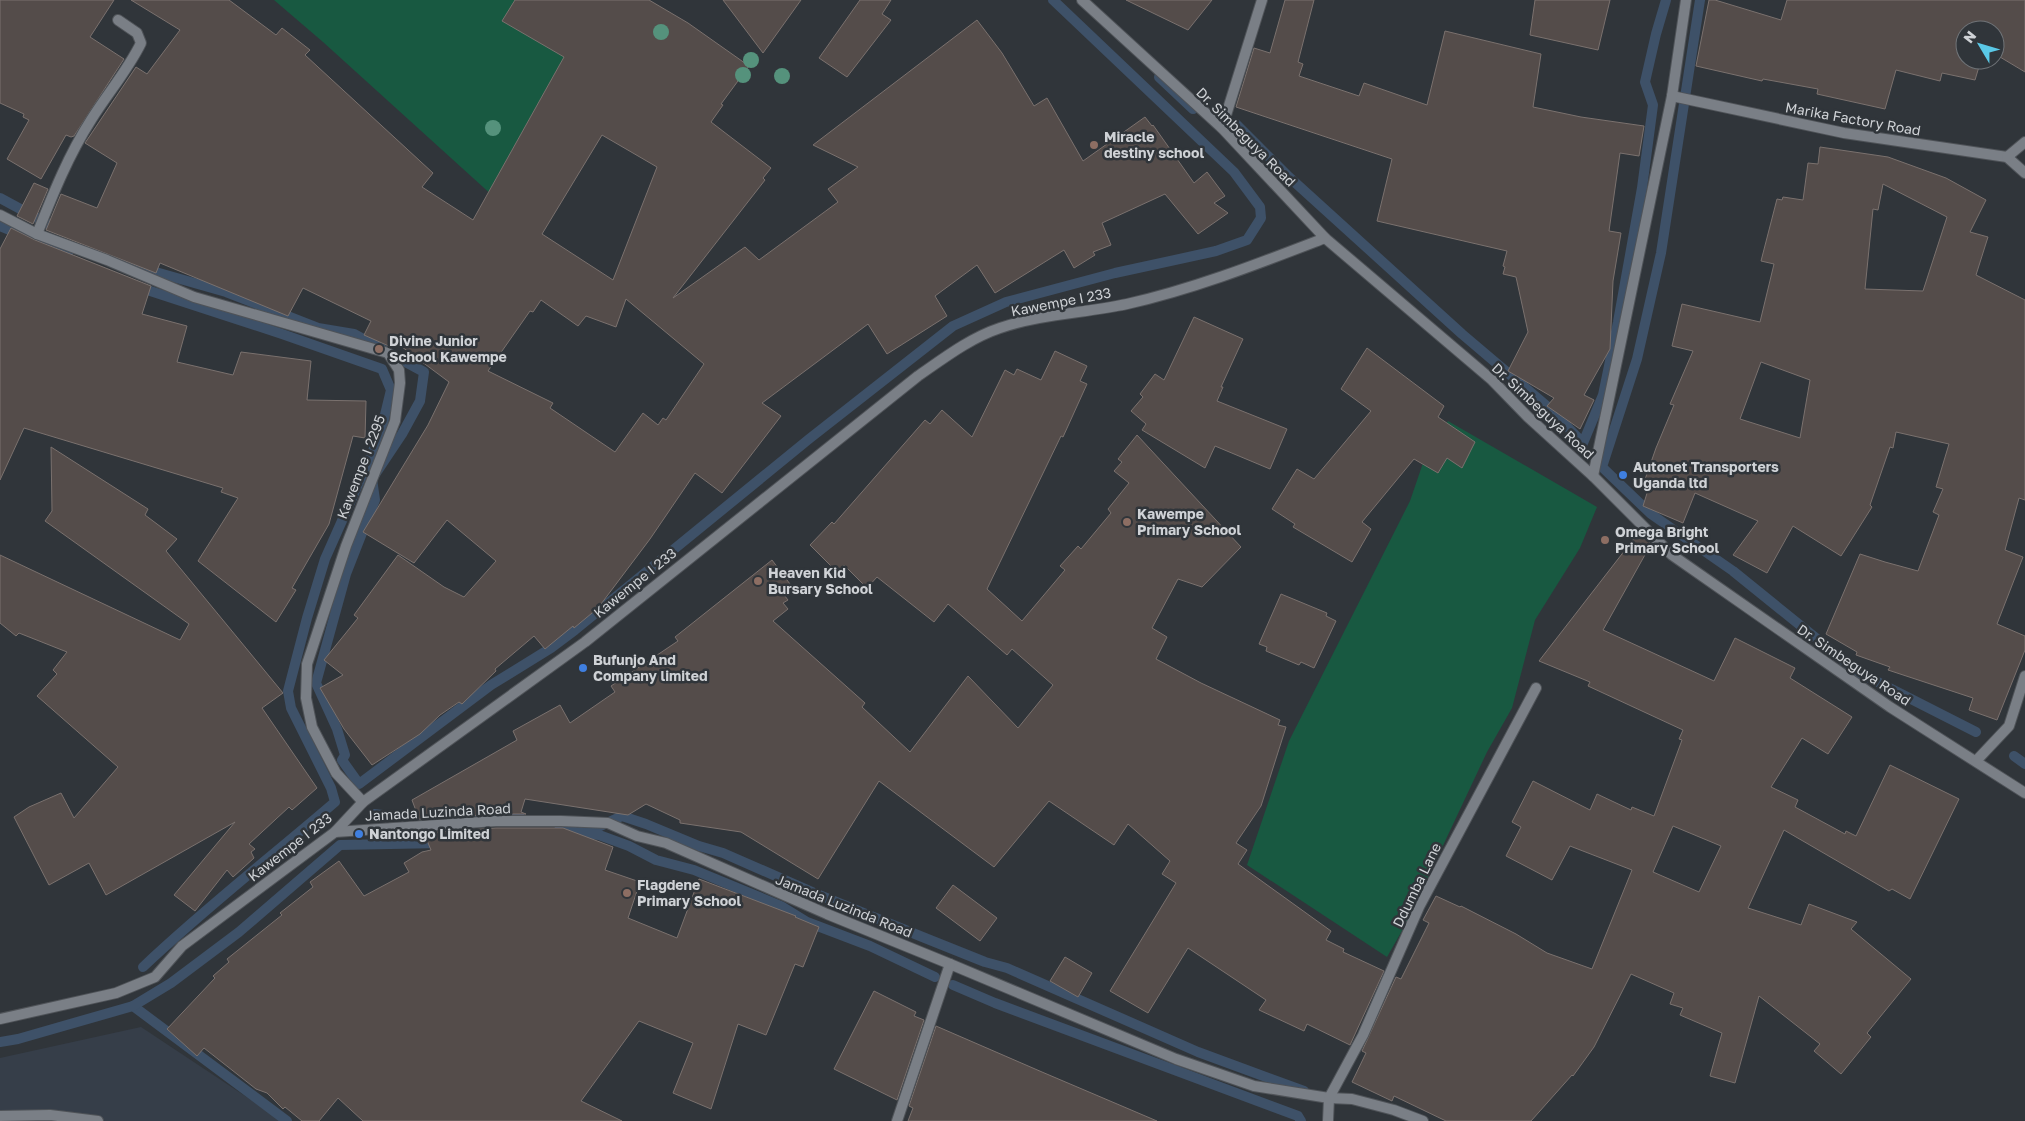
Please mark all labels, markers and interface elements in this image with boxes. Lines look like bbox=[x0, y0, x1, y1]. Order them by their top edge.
north arrow bbox=[1955, 20, 2005, 70]
text: N bbox=[1959, 27, 1979, 46]
street label: Dr. Simbeguya Road bbox=[1193, 83, 1300, 190]
street label: Marika Factory Road bbox=[1784, 98, 1922, 139]
place label: Miracle destiny school bbox=[1104, 128, 1204, 161]
marker: Miracle destiny school bbox=[1088, 139, 1100, 151]
street label: Kawempe I 233 bbox=[1009, 283, 1112, 320]
place label: Divine Junior School Kawempe bbox=[389, 332, 507, 365]
marker: Divine Junior School Kawempe bbox=[373, 343, 385, 355]
street label: Dr. Simbeguya Road bbox=[1489, 359, 1598, 462]
street label: Kawempe I 2295 bbox=[333, 412, 388, 521]
place label: Autonet Transporters Uganda ltd bbox=[1633, 458, 1779, 491]
marker: Autonet Transporters Uganda ltd bbox=[1617, 469, 1629, 481]
place label: Kawempe Primary School bbox=[1137, 505, 1241, 538]
marker: Kawempe Primary School bbox=[1121, 516, 1133, 528]
place label: Omega Bright Primary School bbox=[1615, 523, 1719, 556]
marker: Omega Bright Primary School bbox=[1599, 534, 1611, 546]
street label: Kawempe I 233 bbox=[590, 544, 680, 621]
place label: Heaven Kid Bursary School bbox=[768, 564, 873, 597]
marker: Heaven Kid Bursary School bbox=[752, 575, 764, 587]
street label: Dr. Simbeguya Road bbox=[1794, 620, 1914, 709]
place label: Bufunjo And Company limited bbox=[593, 651, 708, 684]
marker: Bufunjo And Company limited bbox=[577, 662, 589, 674]
street label: Jamada Luzinda Road bbox=[365, 799, 511, 824]
street label: Kawempe I 233 bbox=[244, 809, 335, 885]
place label: Nantongo Limited bbox=[369, 825, 490, 842]
marker: Nantongo Limited bbox=[353, 828, 365, 840]
street label: Ddumba Lane bbox=[1389, 840, 1444, 930]
street label: Jamada Luzinda Road bbox=[773, 870, 915, 941]
place label: Flagdene Primary School bbox=[637, 876, 741, 909]
marker: Flagdene Primary School bbox=[621, 887, 633, 899]

